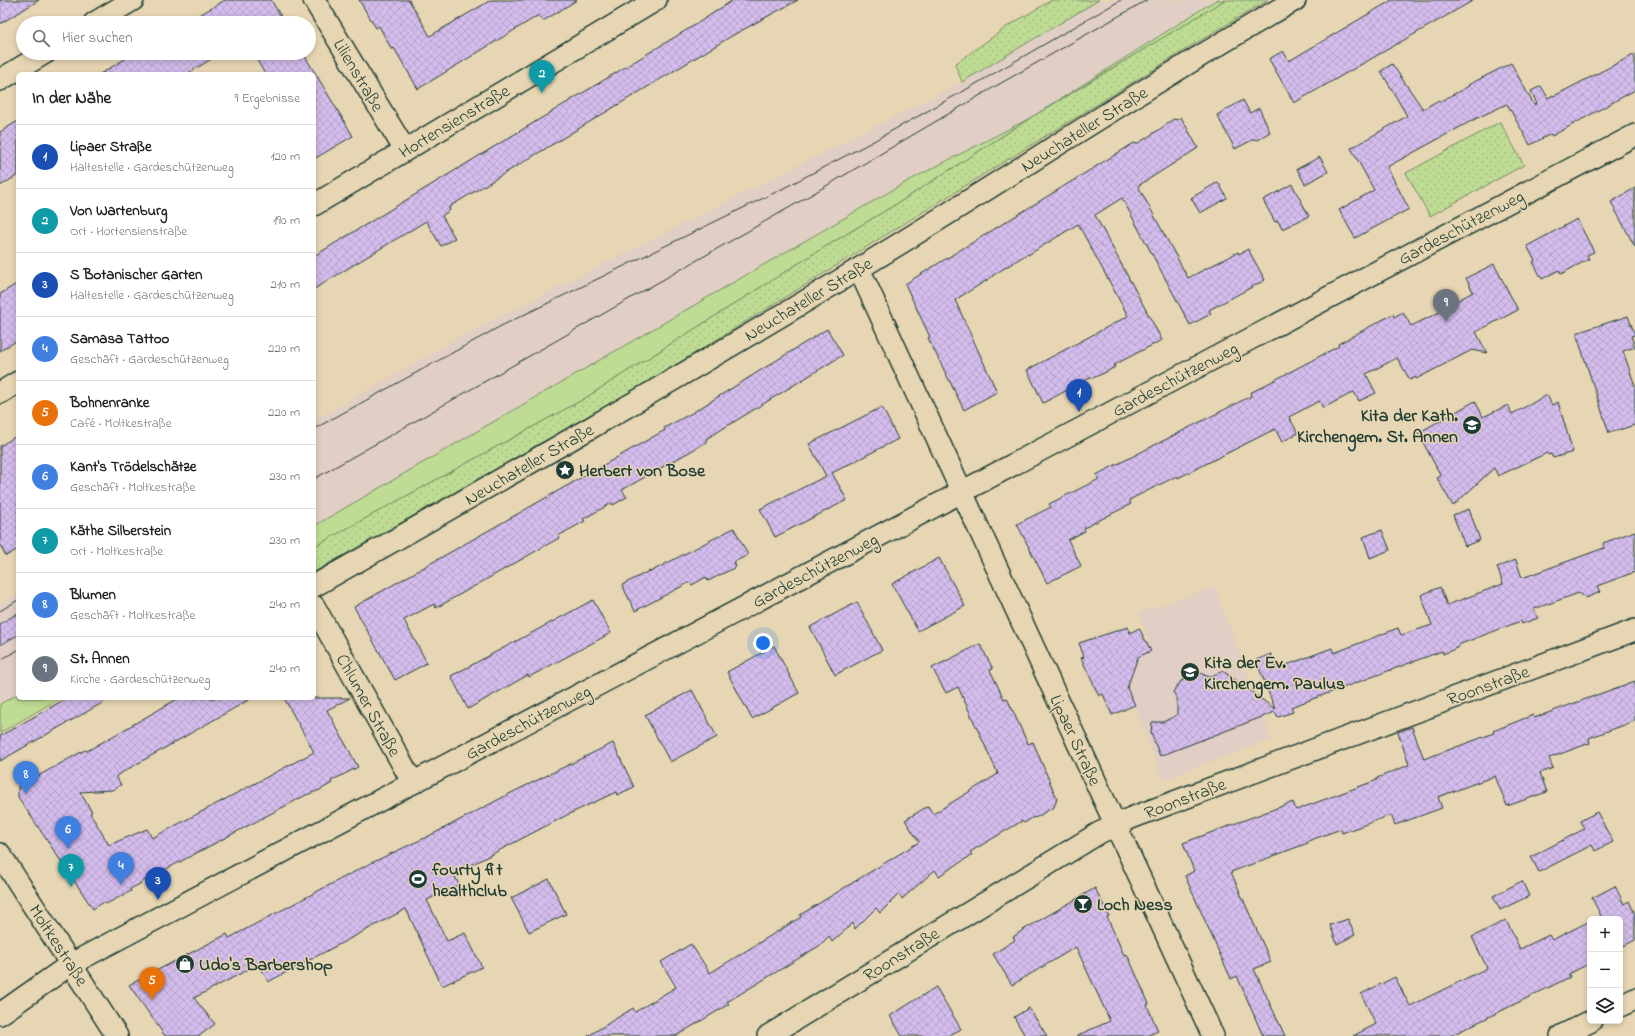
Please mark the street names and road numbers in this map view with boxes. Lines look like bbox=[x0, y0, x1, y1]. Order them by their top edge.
street label: Lilienstraße bbox=[325, 35, 390, 118]
street label: Hortensienstraße bbox=[394, 79, 516, 166]
street label: Neuchateller Straße bbox=[1017, 81, 1154, 180]
street label: Gardeschützenweg bbox=[1394, 185, 1530, 274]
street label: Neuchateller Straße bbox=[740, 252, 879, 349]
street label: Gardeschützenweg bbox=[1108, 337, 1244, 426]
street label: Neuchateller Straße bbox=[461, 418, 600, 513]
street label: Gardeschützenweg bbox=[748, 528, 884, 617]
street label: Chlumer Straße bbox=[328, 650, 407, 763]
street label: Roonstraße bbox=[1444, 660, 1534, 714]
street label: Gardeschützenweg bbox=[461, 680, 597, 769]
street label: Lipaer Straße bbox=[1042, 691, 1107, 792]
street label: Roonstraße bbox=[1141, 772, 1231, 827]
street label: Moltkestraße bbox=[21, 900, 94, 993]
street label: Roonstraße bbox=[859, 922, 946, 989]

